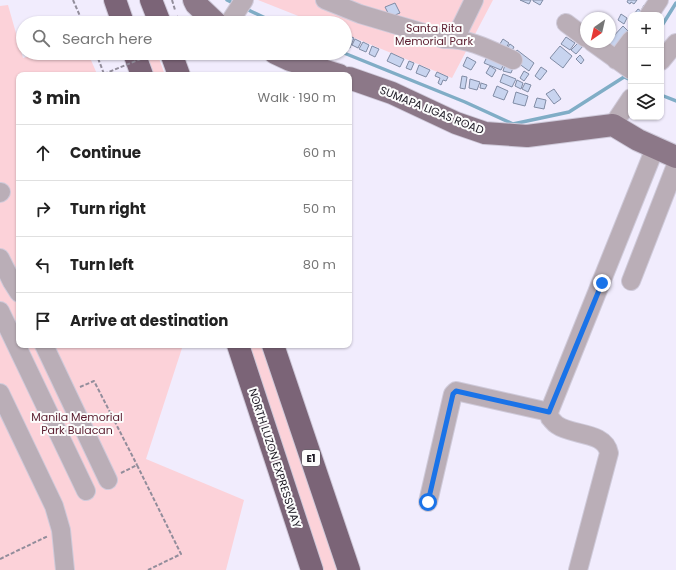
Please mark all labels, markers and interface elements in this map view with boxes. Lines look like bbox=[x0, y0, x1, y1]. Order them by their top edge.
north arrow bbox=[580, 12, 616, 48]
map controls bbox=[628, 12, 664, 120]
button: + bbox=[628, 12, 664, 48]
search box bbox=[16, 16, 352, 60]
park label: Santa Rita Memorial Park bbox=[395, 20, 473, 49]
icon: search bbox=[30, 27, 52, 49]
text: Search here bbox=[62, 28, 152, 49]
button: − bbox=[628, 48, 664, 84]
street label: SUMAPA LIGAS ROAD bbox=[378, 82, 487, 138]
button: layers bbox=[628, 84, 664, 120]
text: 3 min bbox=[32, 86, 80, 110]
text: Walk · 190 m bbox=[258, 88, 336, 107]
icon: ahead bbox=[32, 142, 54, 164]
text: Continue bbox=[70, 142, 141, 163]
text: 60 m bbox=[303, 143, 336, 162]
icon: right bbox=[32, 198, 54, 220]
text: Turn right bbox=[70, 198, 146, 219]
text: 50 m bbox=[303, 199, 336, 218]
icon: left bbox=[32, 254, 54, 276]
text: Turn left bbox=[70, 254, 134, 275]
text: 80 m bbox=[303, 255, 336, 274]
route end bbox=[593, 274, 611, 292]
icon: arrive bbox=[32, 310, 54, 332]
text: Arrive at destination bbox=[70, 310, 228, 331]
street label: NORTH LUZON EXPRESSWAY bbox=[245, 386, 305, 530]
park label: Manila Memorial Park Bulacan bbox=[31, 409, 123, 438]
road number: E1 bbox=[302, 450, 320, 466]
route start bbox=[419, 493, 437, 511]

